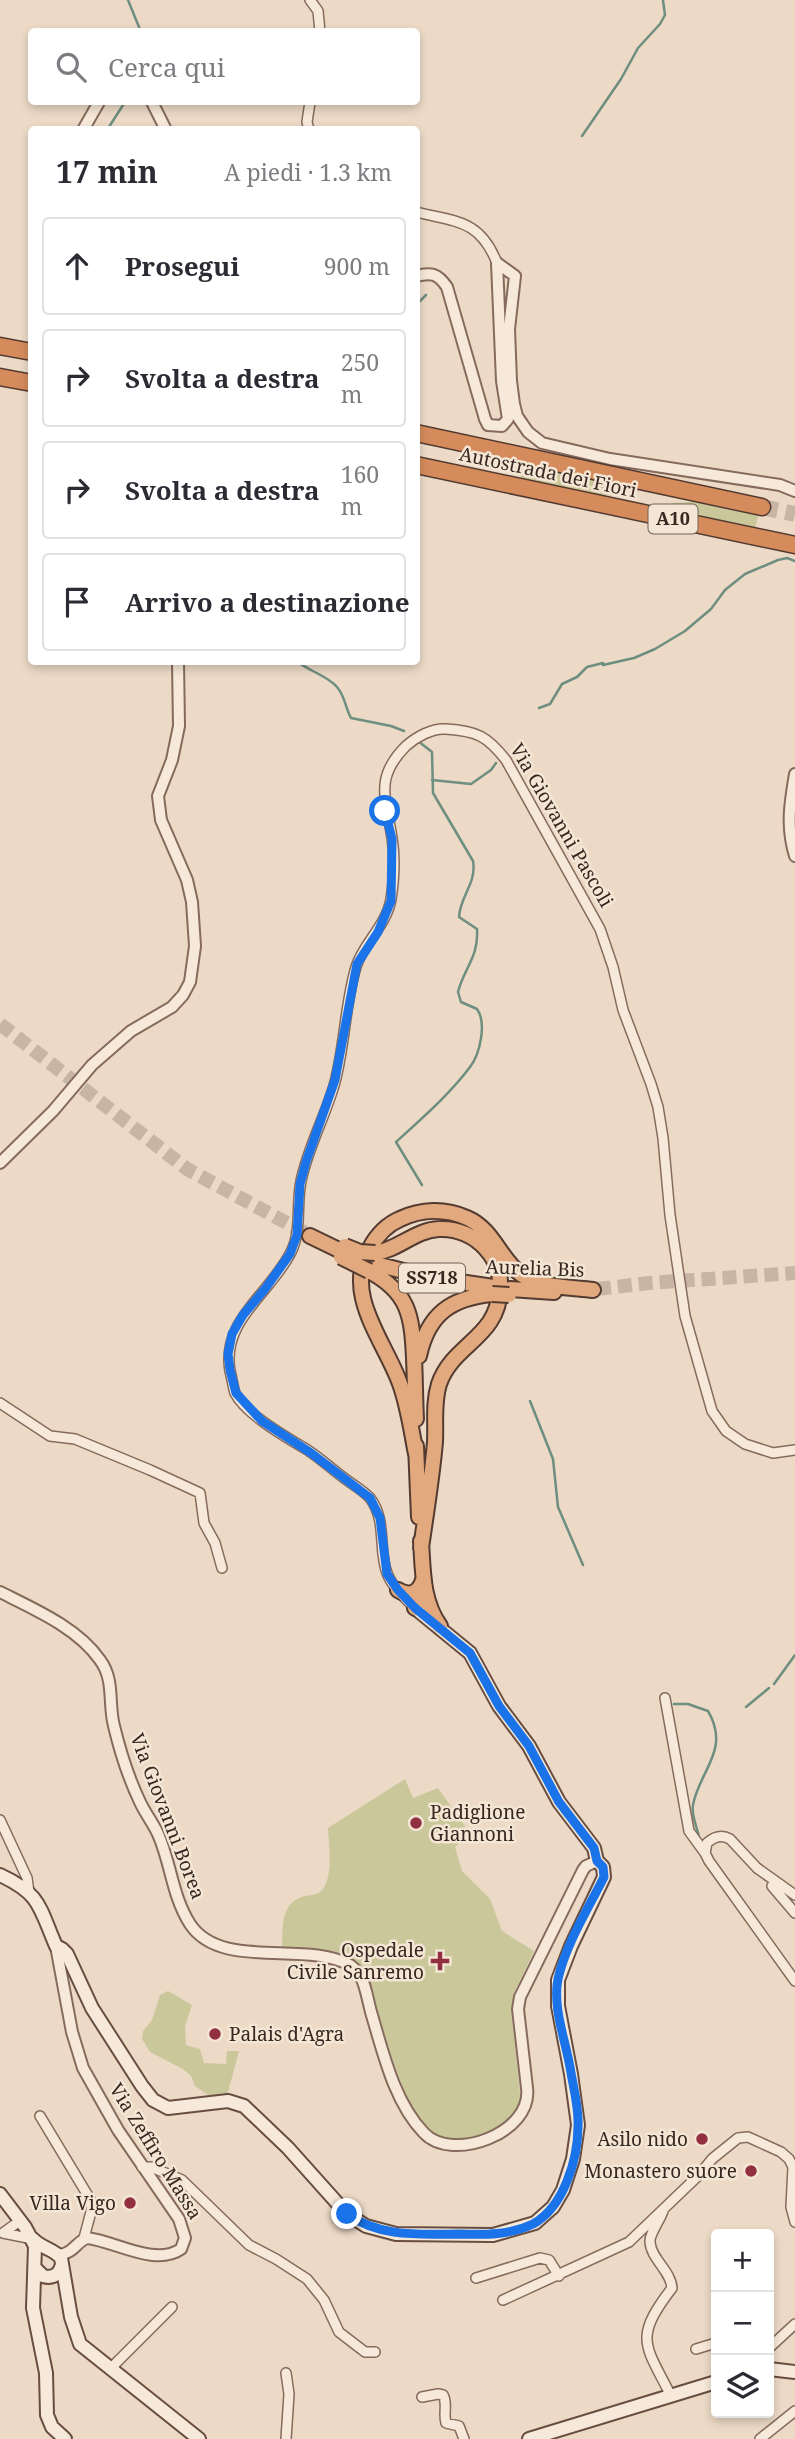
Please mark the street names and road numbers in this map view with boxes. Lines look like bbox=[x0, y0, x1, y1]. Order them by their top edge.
street label: Autostrada dei Fiori bbox=[457, 440, 639, 504]
road number: A10 bbox=[648, 504, 698, 534]
street label: Via Giovanni Pascoli bbox=[504, 738, 620, 912]
street label: Aurelia Bis bbox=[485, 1253, 585, 1283]
road number: SS718 bbox=[399, 1264, 465, 1293]
street label: Via Giovanni Borea bbox=[124, 1729, 212, 1903]
street label: Via Zeffiro Massa bbox=[104, 2078, 208, 2224]

